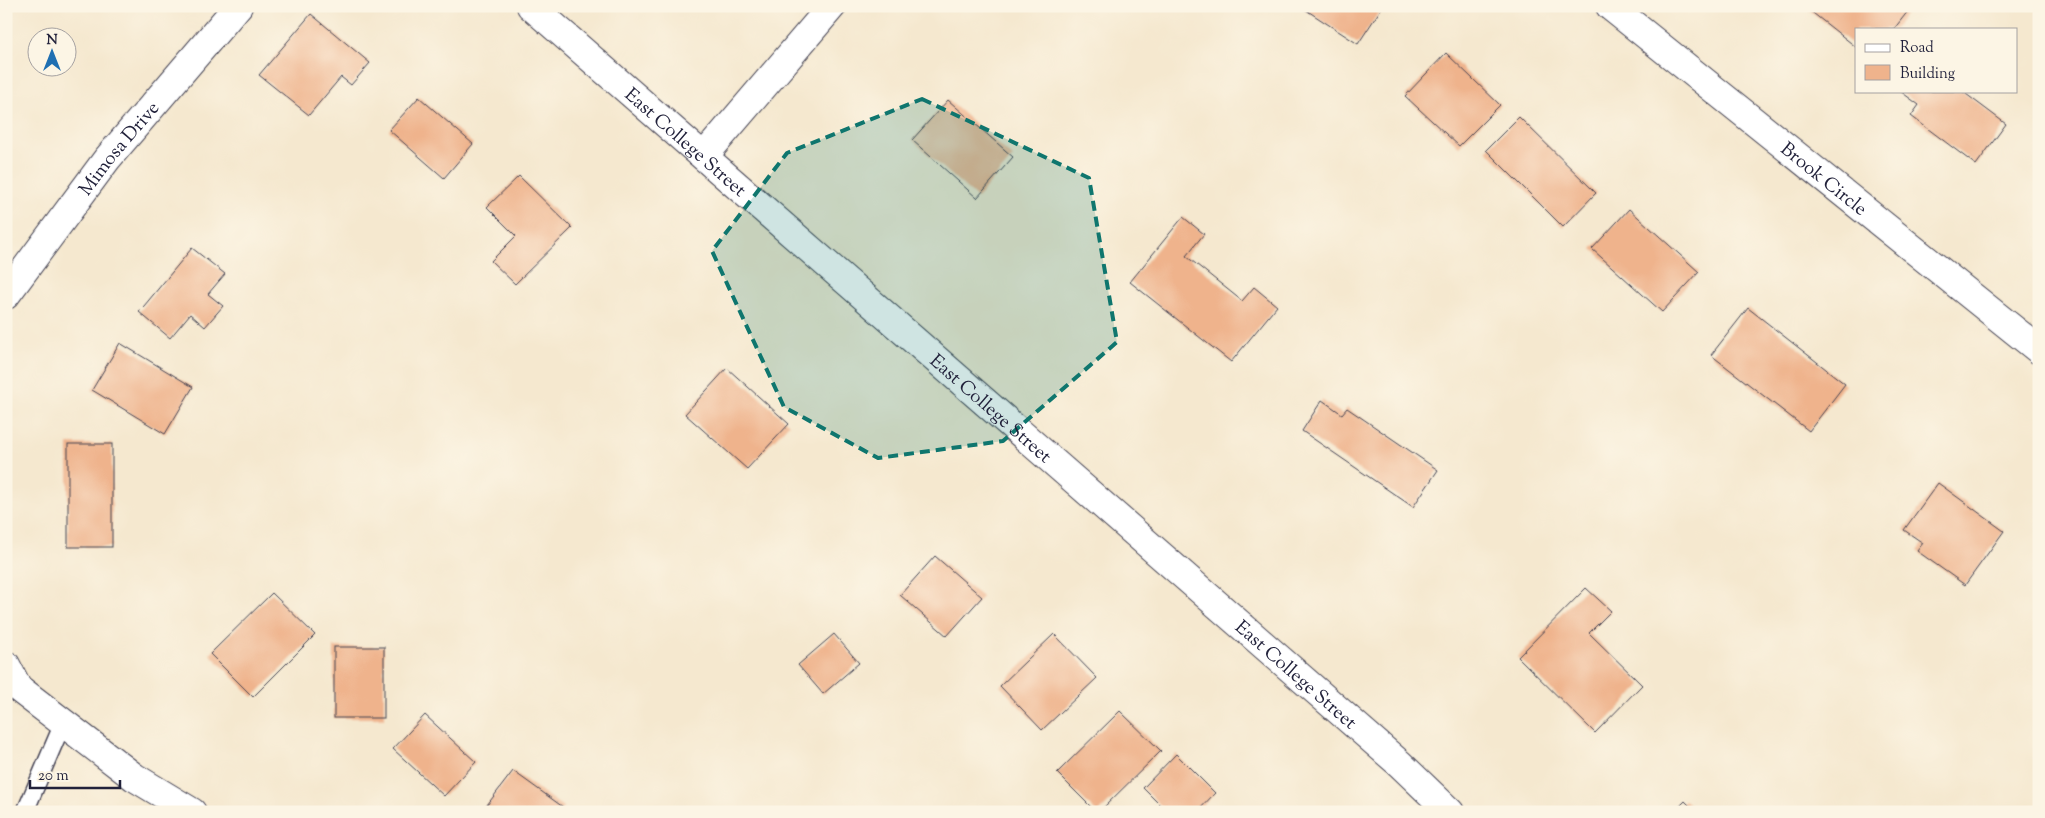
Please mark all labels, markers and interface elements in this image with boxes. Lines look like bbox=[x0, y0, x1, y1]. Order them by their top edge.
north arrow bbox=[28, 28, 78, 78]
legend bbox=[1855, 28, 2018, 92]
text: N bbox=[46, 31, 58, 51]
text: Road bbox=[1900, 38, 1934, 59]
text: Building bbox=[1900, 64, 1955, 85]
street label: East College Street bbox=[618, 83, 752, 204]
street label: Mimosa Drive bbox=[73, 96, 167, 202]
street label: Brook Circle bbox=[1774, 137, 1872, 223]
street label: East College Street bbox=[923, 349, 1057, 471]
street label: East College Street bbox=[1228, 615, 1362, 737]
scale bar bbox=[30, 758, 120, 790]
text: 20 m bbox=[38, 766, 69, 787]

